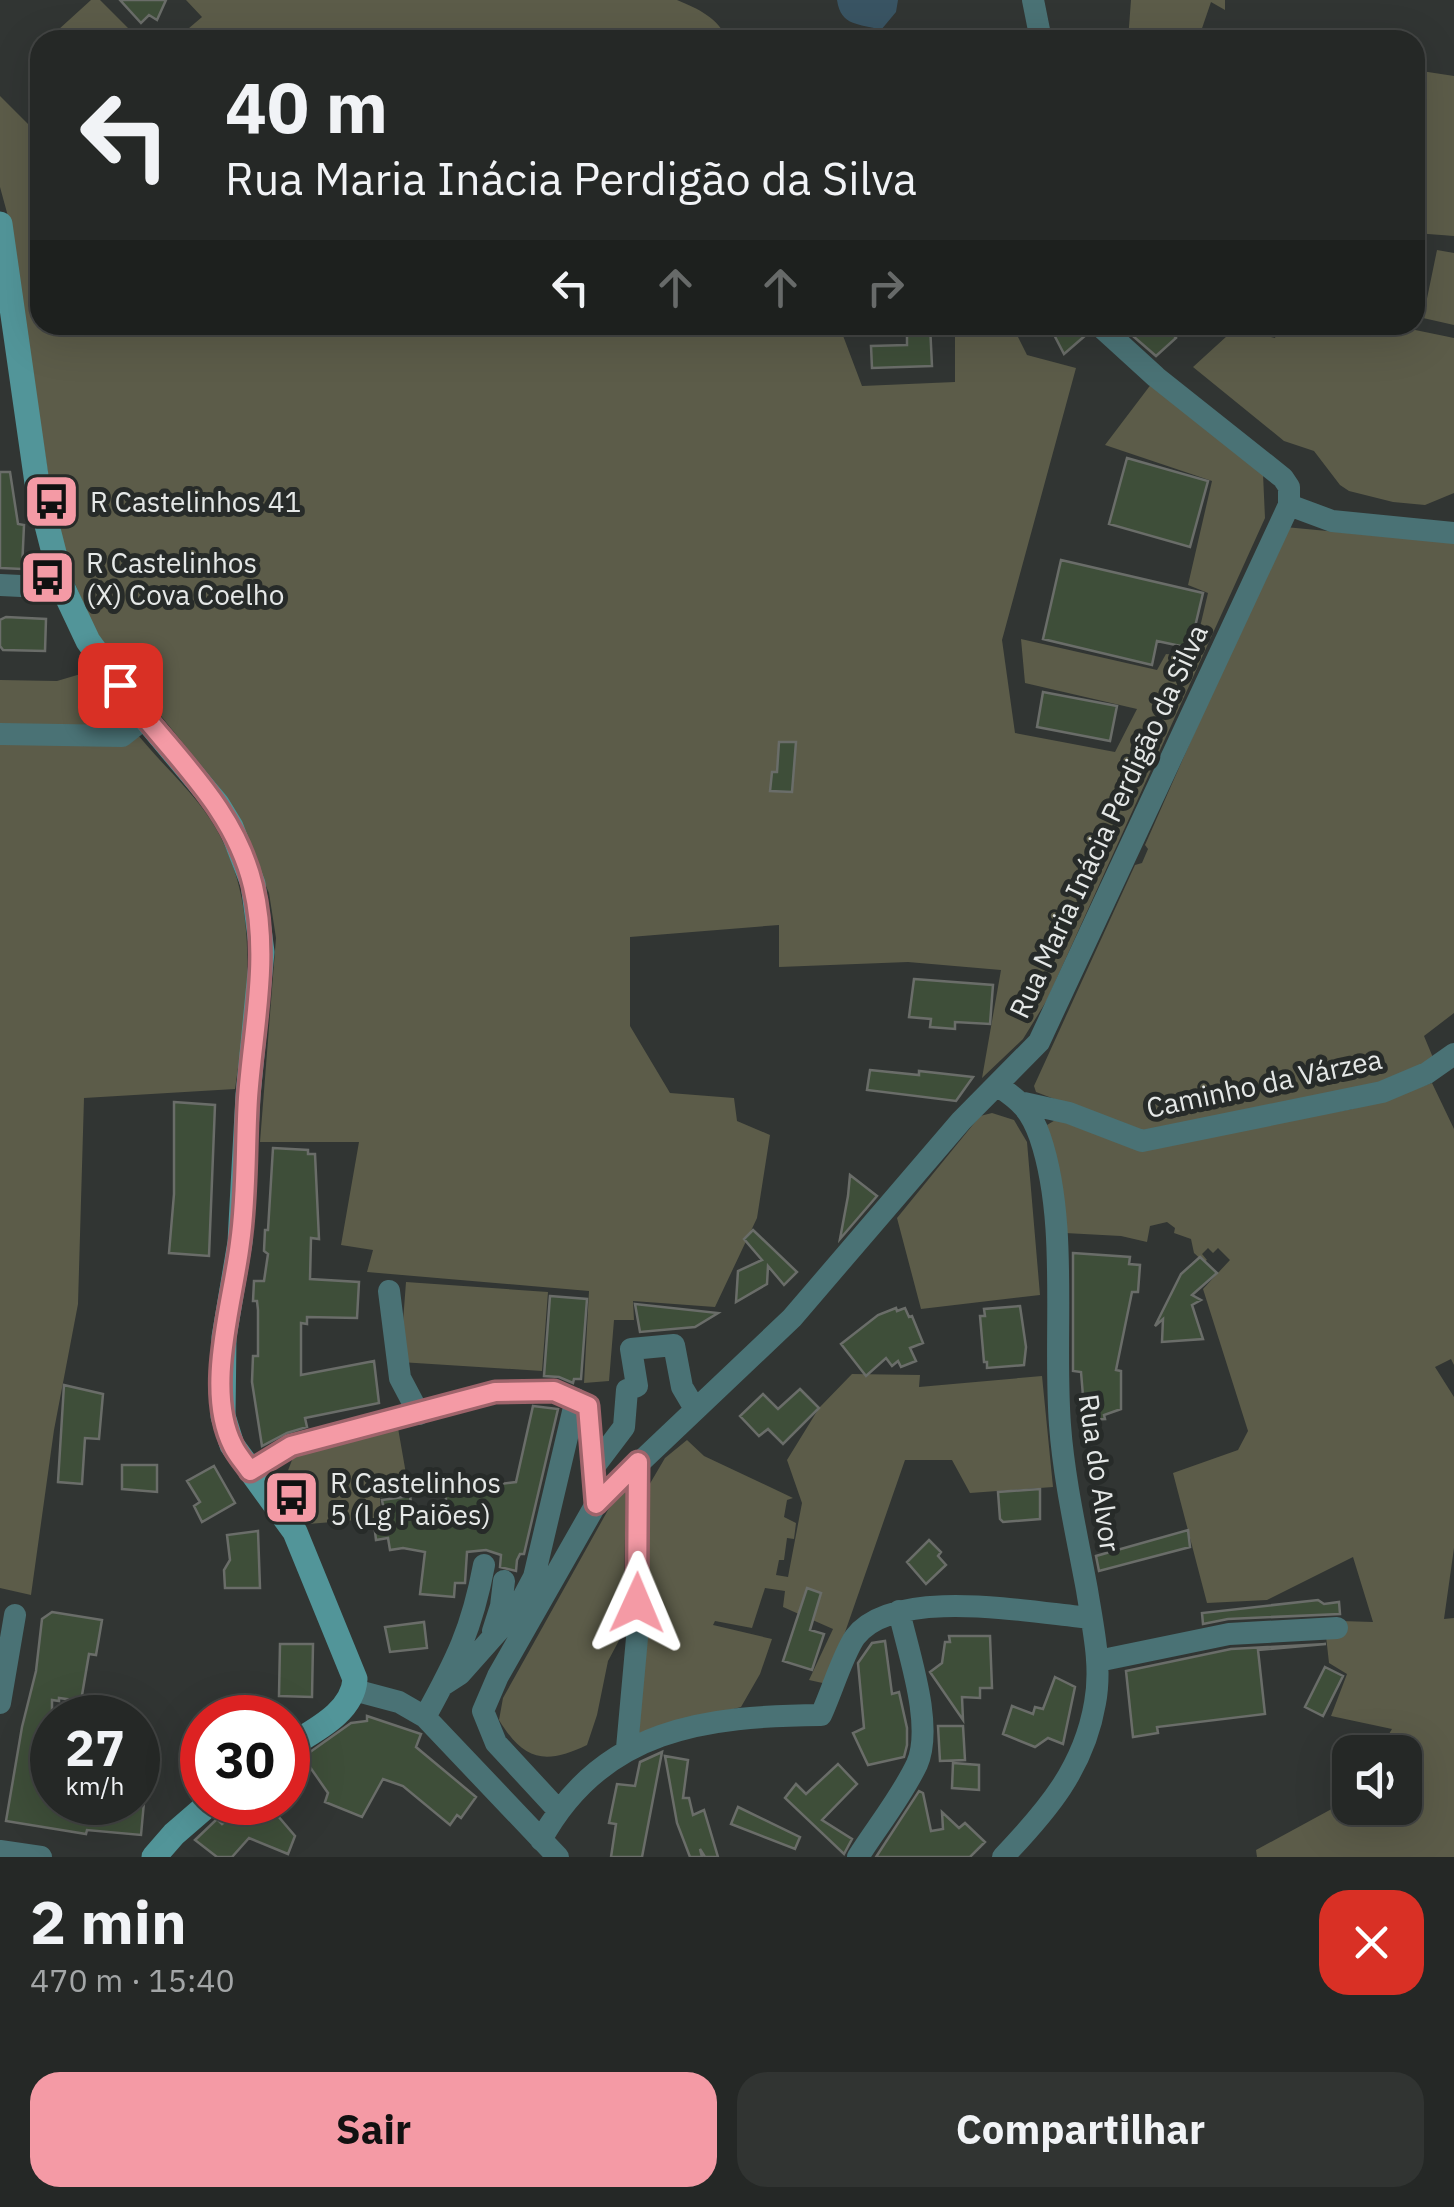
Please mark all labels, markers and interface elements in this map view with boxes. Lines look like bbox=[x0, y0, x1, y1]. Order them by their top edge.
text: 40 m bbox=[225, 61, 388, 152]
icon: left bbox=[60, 70, 190, 200]
text: Rua Maria Inácia Perdigão da Silva bbox=[225, 149, 917, 207]
icon: left bbox=[543, 260, 598, 315]
icon: ahead bbox=[648, 260, 703, 315]
icon: ahead bbox=[753, 260, 808, 315]
icon: right bbox=[858, 260, 913, 315]
bus stop icon: R Castelinhos 41 bbox=[21, 471, 81, 531]
place label: R Castelinhos 41 bbox=[90, 483, 301, 520]
place label: R Castelinhos (X) Cova Coelho bbox=[86, 544, 284, 613]
bus stop icon: R Castelinhos (X) Cova Coelho bbox=[17, 548, 77, 608]
street label: Rua Maria Inácia Perdigão da Silva bbox=[1000, 618, 1216, 1024]
pin bbox=[78, 643, 163, 728]
icon: arrive bbox=[93, 658, 148, 713]
street label: Caminho da Várzea bbox=[1143, 1040, 1385, 1126]
street label: Rua do Alvor bbox=[1071, 1392, 1129, 1554]
place label: R Castelinhos 5 (Lg Paiões) bbox=[330, 1464, 501, 1533]
bus stop icon: R Castelinhos 5 (Lg Paiões) bbox=[261, 1468, 321, 1528]
position arrow bbox=[585, 1551, 689, 1655]
speed limit sign: 30 bbox=[180, 1695, 310, 1825]
text: 27 bbox=[65, 1715, 125, 1780]
map controls bbox=[1332, 1735, 1422, 1825]
button: sound bbox=[1332, 1735, 1422, 1825]
text: km/h bbox=[66, 1769, 124, 1802]
text: 2 min bbox=[30, 1882, 187, 1961]
button: close bbox=[1319, 1890, 1424, 1995]
text: 470 m · 15:40 bbox=[30, 1959, 235, 2001]
button: Sair bbox=[30, 2072, 717, 2187]
button: Compartilhar bbox=[737, 2072, 1424, 2187]

